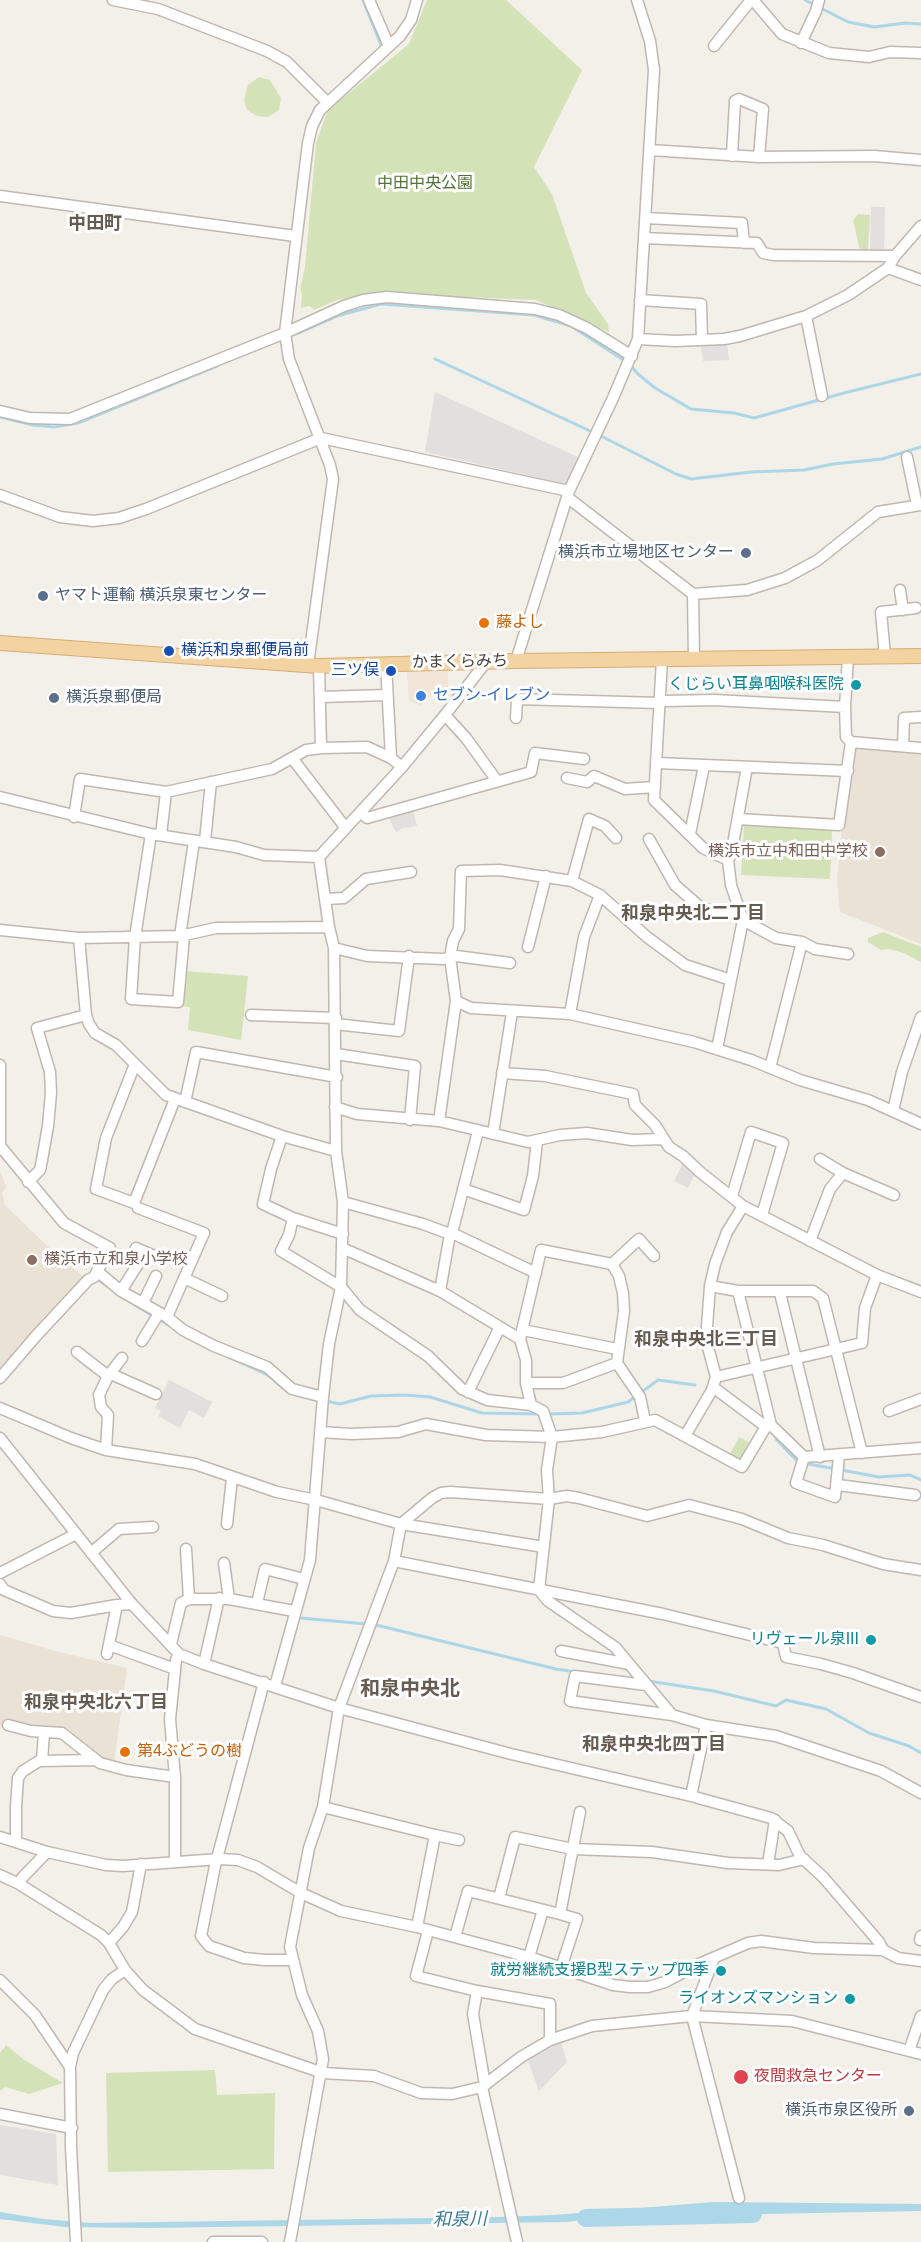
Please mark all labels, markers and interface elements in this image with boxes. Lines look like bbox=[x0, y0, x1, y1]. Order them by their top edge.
park label: 中田中央公園 bbox=[377, 174, 473, 194]
district label: 中田町 bbox=[68, 213, 122, 235]
place label: 横浜市立場地区センター bbox=[558, 543, 734, 563]
marker: 横浜市立場地区センター bbox=[739, 546, 753, 560]
place label: ヤマト運輸 横浜泉東センター bbox=[55, 586, 267, 606]
marker: ヤマト運輸 横浜泉東センター bbox=[36, 589, 50, 603]
place label: 藤よし bbox=[496, 613, 544, 633]
marker: 藤よし bbox=[477, 616, 491, 630]
place label: 横浜和泉郵便局前 bbox=[181, 641, 309, 661]
marker: 横浜和泉郵便局前 bbox=[162, 644, 176, 658]
street label: かまくらみち bbox=[412, 652, 508, 672]
place label: 三ツ俣 bbox=[331, 661, 379, 681]
marker: 三ツ俣 bbox=[384, 664, 398, 678]
place label: くじらい耳鼻咽喉科医院 bbox=[668, 675, 844, 695]
marker: くじらい耳鼻咽喉科医院 bbox=[849, 678, 863, 692]
place label: セブン-イレブン bbox=[433, 686, 550, 706]
place label: 横浜泉郵便局 bbox=[66, 688, 162, 708]
marker: セブン-イレブン bbox=[414, 689, 428, 703]
marker: 横浜泉郵便局 bbox=[47, 691, 61, 705]
place label: 横浜市立中和田中学校 bbox=[708, 842, 868, 862]
marker: 横浜市立中和田中学校 bbox=[873, 845, 887, 859]
district label: 和泉中央北二丁目 bbox=[621, 903, 765, 925]
place label: 横浜市立和泉小学校 bbox=[44, 1250, 188, 1270]
marker: 横浜市立和泉小学校 bbox=[25, 1253, 39, 1267]
district label: 和泉中央北三丁目 bbox=[634, 1329, 778, 1351]
place label: リヴェール泉III bbox=[750, 1630, 859, 1650]
marker: リヴェール泉III bbox=[864, 1633, 878, 1647]
district label: 和泉中央北 bbox=[360, 1677, 460, 1701]
district label: 和泉中央北六丁目 bbox=[24, 1692, 168, 1714]
district label: 和泉中央北四丁目 bbox=[582, 1734, 726, 1756]
place label: 第4ぶどうの樹 bbox=[137, 1742, 242, 1762]
marker: 第4ぶどうの樹 bbox=[118, 1745, 132, 1759]
place label: 就労継続支援B型ステップ四季 bbox=[490, 1961, 709, 1981]
marker: 就労継続支援B型ステップ四季 bbox=[714, 1964, 728, 1978]
place label: ライオンズマンション bbox=[678, 1989, 838, 2009]
marker: ライオンズマンション bbox=[843, 1992, 857, 2006]
place label: 夜間救急センター bbox=[754, 2067, 882, 2087]
marker: 夜間救急センター bbox=[732, 2068, 750, 2086]
place label: 横浜市泉区役所 bbox=[785, 2101, 897, 2121]
marker: 横浜市泉区役所 bbox=[902, 2104, 916, 2118]
water label: 和泉川 bbox=[433, 2209, 487, 2231]

